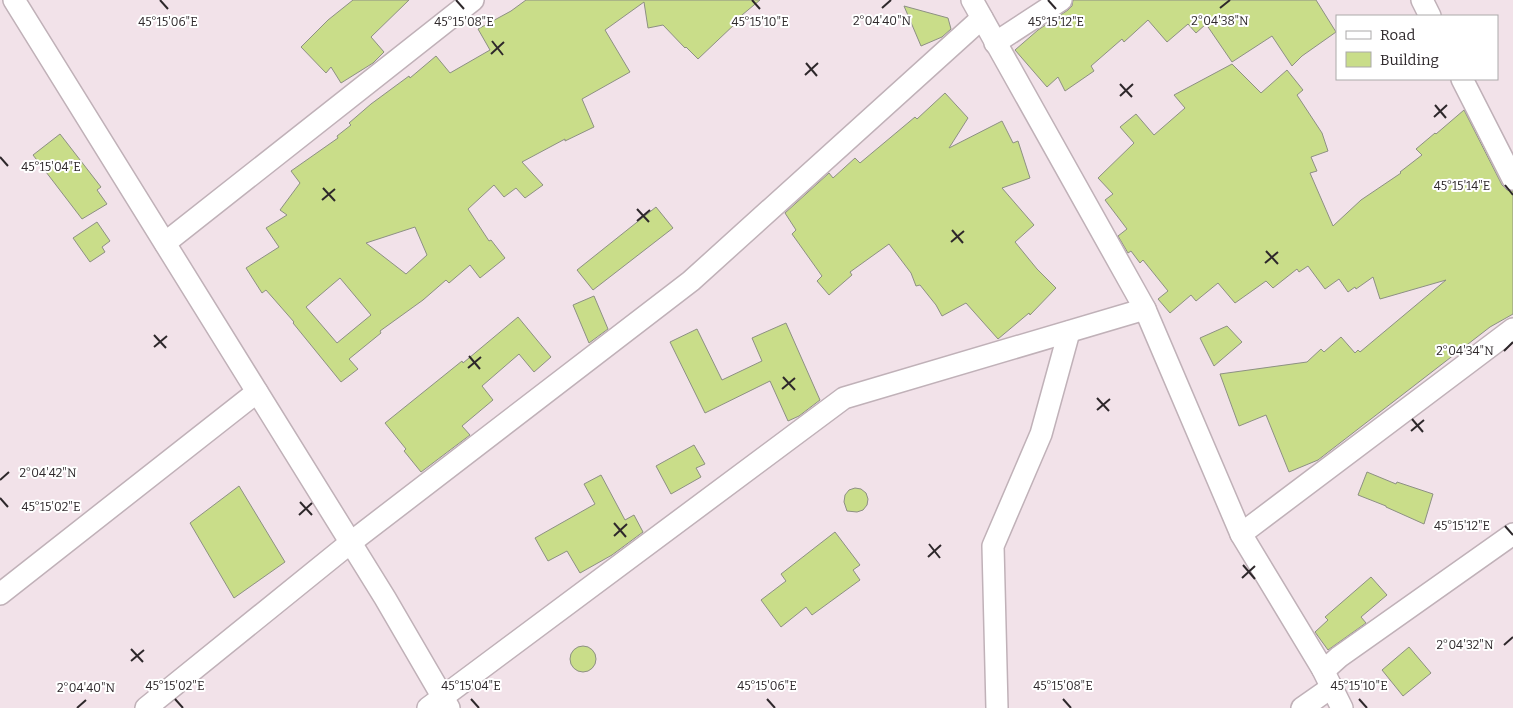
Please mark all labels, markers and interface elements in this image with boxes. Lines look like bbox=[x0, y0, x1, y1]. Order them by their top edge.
text: 2°04'40"N bbox=[853, 14, 912, 28]
text: 2°04'38"N bbox=[1191, 14, 1249, 28]
text: 45°15'06"E bbox=[138, 15, 198, 29]
text: 45°15'08"E bbox=[434, 15, 494, 29]
text: 45°15'10"E bbox=[731, 15, 789, 29]
text: 45°15'12"E bbox=[1028, 15, 1084, 29]
legend bbox=[1336, 15, 1498, 80]
text: Road bbox=[1380, 26, 1415, 44]
text: Building bbox=[1380, 51, 1439, 69]
text: 45°15'04"E bbox=[21, 160, 81, 174]
text: 45°15'14"E bbox=[1434, 179, 1490, 193]
text: 2°04'34"N bbox=[1436, 344, 1494, 358]
text: 2°04'42"N bbox=[19, 466, 77, 480]
text: 45°15'02"E bbox=[22, 500, 80, 514]
text: 45°15'12"E bbox=[1434, 519, 1490, 533]
text: 2°04'32"N bbox=[1437, 638, 1494, 652]
text: 45°15'02"E bbox=[146, 679, 204, 693]
text: 45°15'04"E bbox=[441, 679, 501, 693]
text: 45°15'06"E bbox=[737, 679, 797, 693]
text: 45°15'08"E bbox=[1033, 679, 1093, 693]
text: 45°15'10"E bbox=[1330, 679, 1388, 693]
text: 2°04'40"N bbox=[57, 681, 116, 695]

